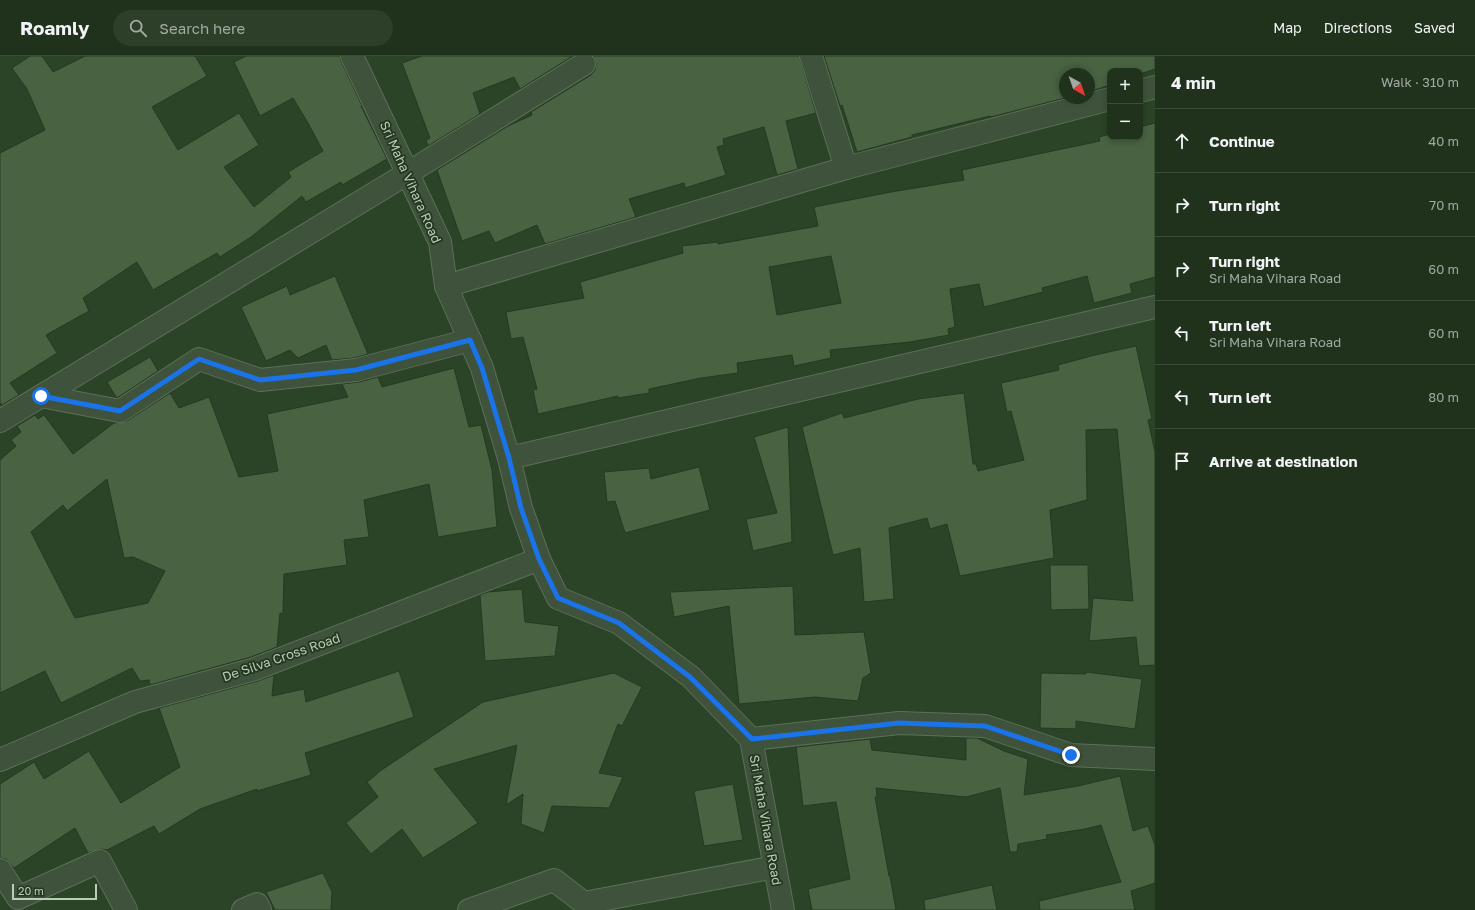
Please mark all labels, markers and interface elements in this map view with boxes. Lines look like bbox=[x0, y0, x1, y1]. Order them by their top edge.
search box bbox=[113, 10, 393, 46]
text: Roamly bbox=[20, 16, 89, 39]
icon: search bbox=[127, 17, 149, 39]
text: Search here bbox=[159, 19, 245, 37]
text: Map bbox=[1273, 19, 1302, 36]
text: Directions bbox=[1324, 19, 1392, 36]
text: Saved bbox=[1414, 19, 1455, 36]
north arrow bbox=[1059, 68, 1095, 104]
map controls bbox=[1107, 68, 1143, 140]
button: + bbox=[1107, 68, 1143, 104]
text: 4 min bbox=[1171, 72, 1216, 93]
text: Walk · 310 m bbox=[1381, 74, 1459, 90]
button: − bbox=[1107, 104, 1143, 140]
street label: Sri Maha Vihara Road bbox=[377, 118, 445, 246]
icon: ahead bbox=[1171, 130, 1193, 152]
text: Continue bbox=[1209, 132, 1275, 150]
text: 40 m bbox=[1428, 133, 1459, 149]
icon: right bbox=[1171, 194, 1193, 216]
text: Turn right bbox=[1209, 196, 1280, 214]
text: 70 m bbox=[1429, 197, 1459, 213]
text: Turn right bbox=[1209, 252, 1280, 270]
icon: right bbox=[1171, 258, 1193, 280]
text: 60 m bbox=[1428, 261, 1459, 277]
text: Sri Maha Vihara Road bbox=[1209, 270, 1341, 286]
text: Turn left bbox=[1209, 316, 1271, 334]
icon: left bbox=[1171, 322, 1193, 344]
text: 60 m bbox=[1428, 325, 1459, 341]
text: Sri Maha Vihara Road bbox=[1209, 334, 1341, 350]
icon: left bbox=[1171, 386, 1193, 408]
route start bbox=[32, 387, 50, 405]
text: Turn left bbox=[1209, 388, 1271, 406]
text: 80 m bbox=[1428, 389, 1459, 405]
icon: arrive bbox=[1171, 450, 1193, 472]
text: Arrive at destination bbox=[1209, 452, 1358, 470]
street label: De Silva Cross Road bbox=[220, 629, 342, 685]
route end bbox=[1062, 746, 1080, 764]
street label: Sri Maha Vihara Road bbox=[747, 754, 785, 886]
scale bar bbox=[12, 882, 97, 901]
text: 20 m bbox=[18, 884, 44, 897]

